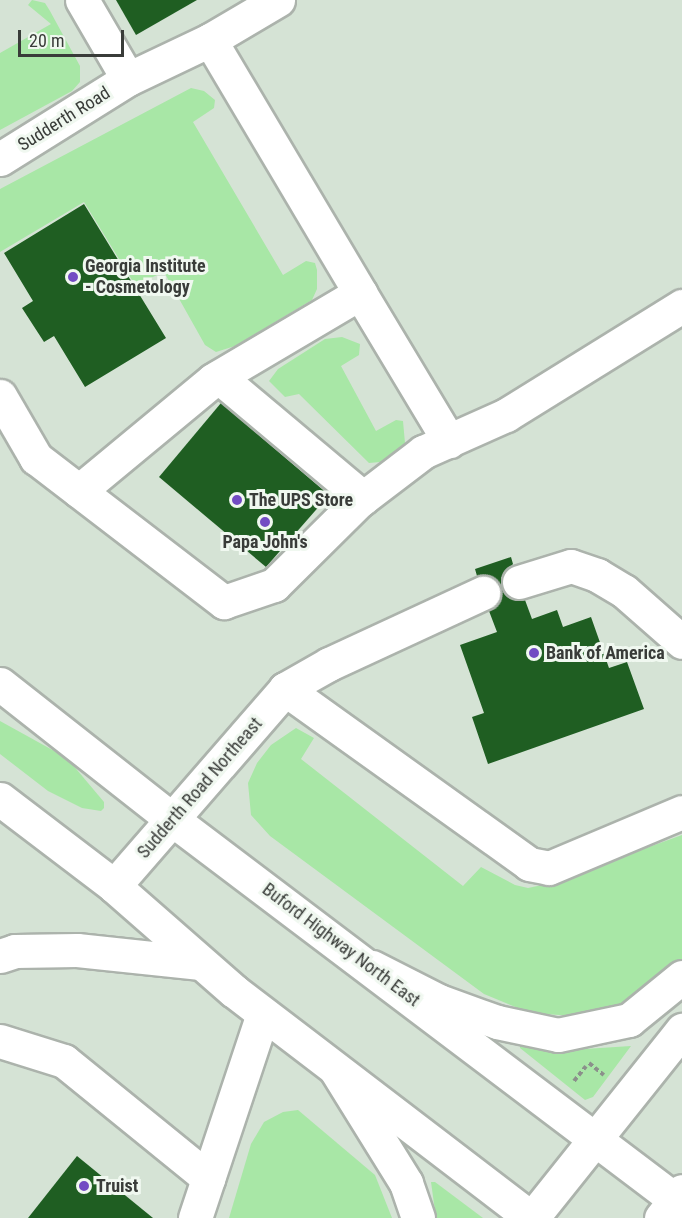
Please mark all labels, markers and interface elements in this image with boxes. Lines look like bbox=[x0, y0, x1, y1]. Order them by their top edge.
scale bar bbox=[21, 18, 128, 56]
text: 20 m bbox=[29, 30, 64, 51]
street label: Sudderth Road bbox=[14, 82, 114, 156]
place label: Georgia Institute - Cosmetology bbox=[85, 256, 206, 298]
marker: Georgia Institute - Cosmetology bbox=[66, 270, 80, 284]
place label: The UPS Store bbox=[249, 489, 353, 511]
marker: The UPS Store bbox=[230, 493, 244, 507]
marker: Papa John's bbox=[258, 515, 272, 529]
place label: Papa John's bbox=[222, 531, 308, 553]
place label: Bank of America bbox=[546, 642, 665, 664]
marker: Bank of America bbox=[527, 646, 541, 660]
street label: Sudderth Road Northeast bbox=[133, 713, 267, 863]
street label: Buford Highway North East bbox=[258, 879, 424, 1011]
place label: Truist bbox=[96, 1175, 138, 1197]
marker: Truist bbox=[77, 1179, 91, 1193]

